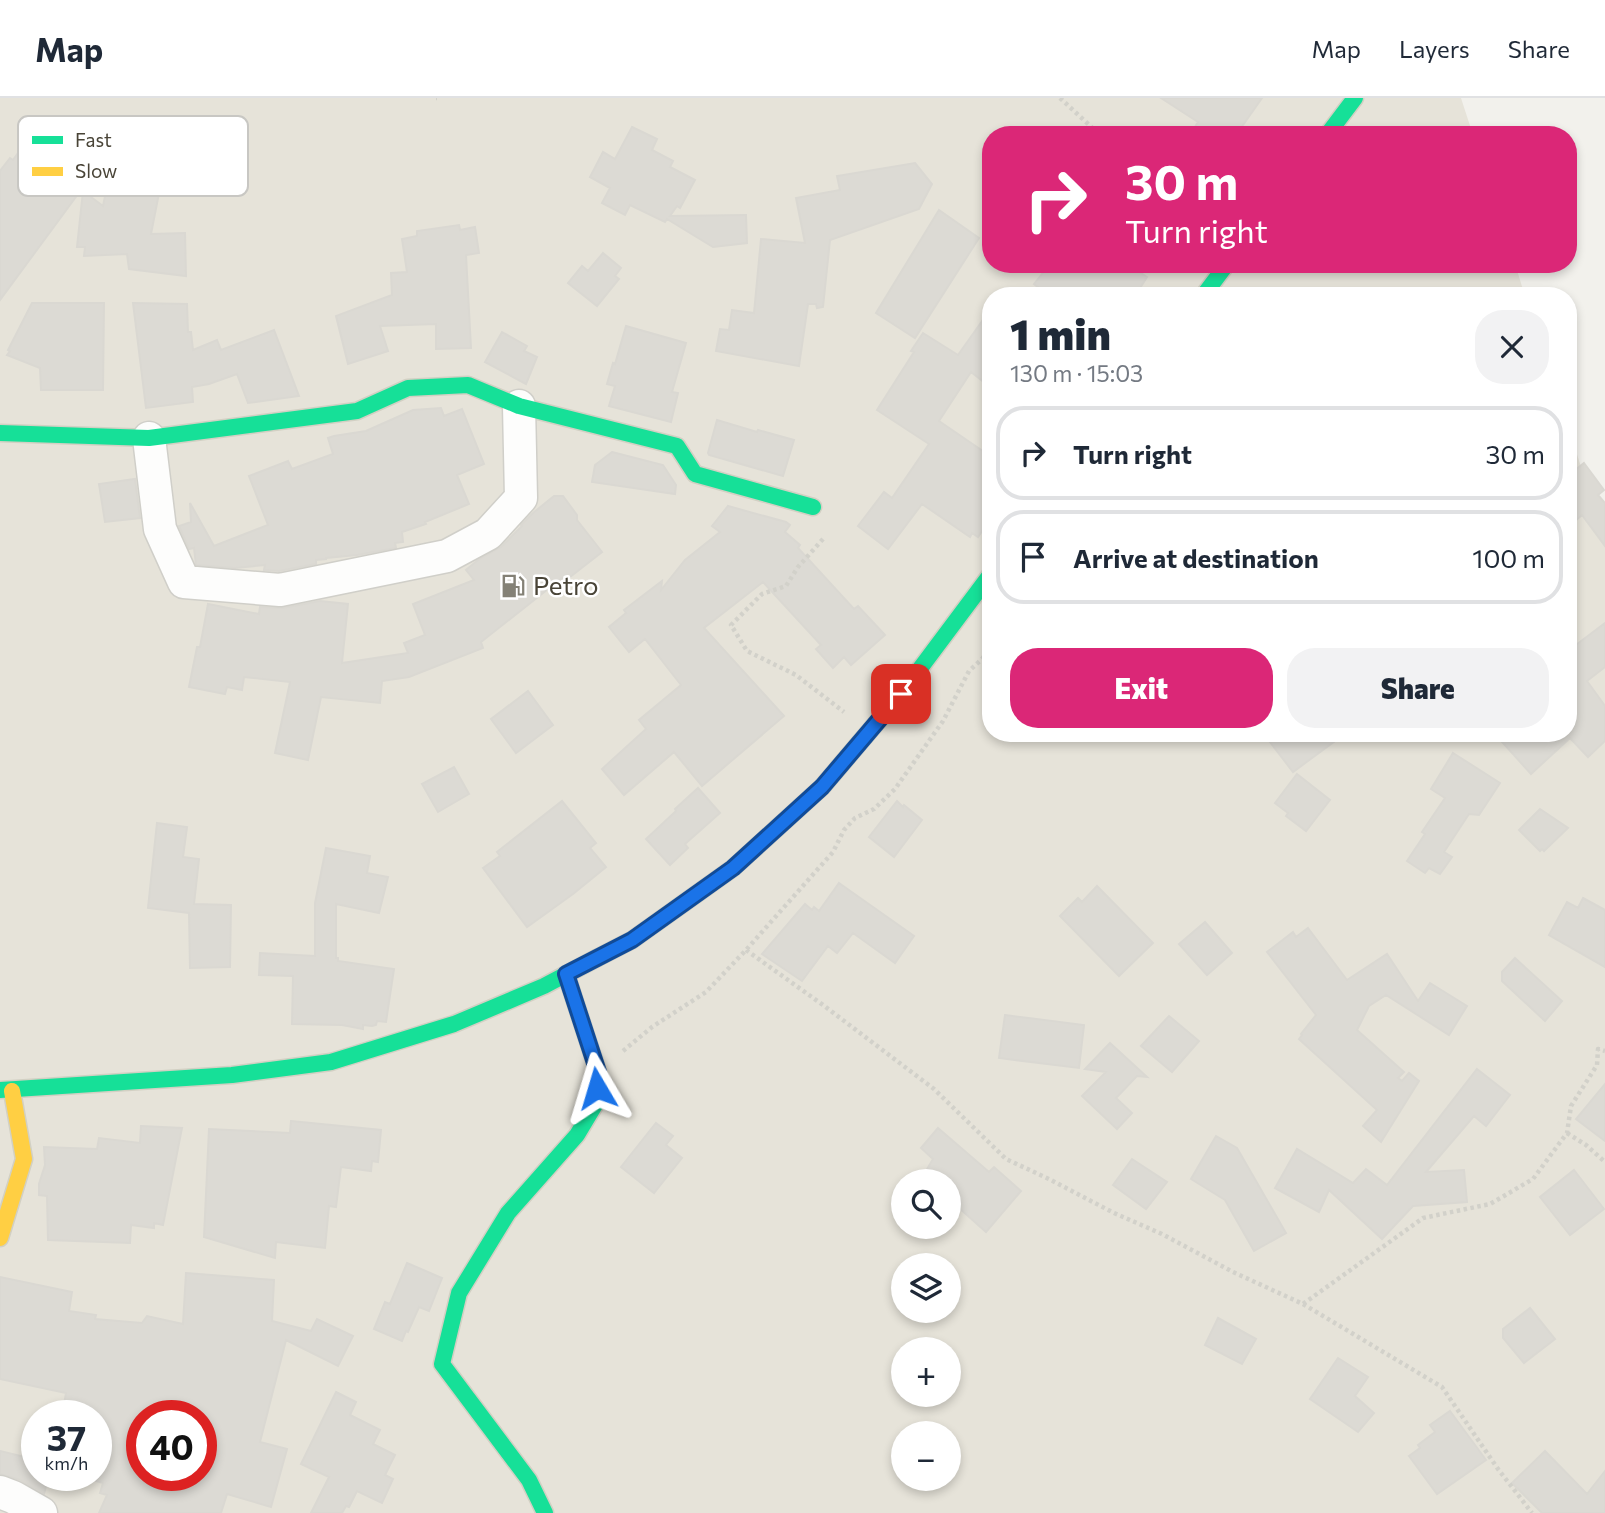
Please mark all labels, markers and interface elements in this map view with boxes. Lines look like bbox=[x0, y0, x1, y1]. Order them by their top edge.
text: Map bbox=[35, 28, 103, 69]
text: Map bbox=[1312, 34, 1361, 63]
text: Layers bbox=[1399, 34, 1470, 63]
text: Share bbox=[1508, 34, 1570, 63]
legend bbox=[18, 116, 248, 196]
text: Fast bbox=[75, 128, 112, 151]
text: 30 m bbox=[1125, 150, 1238, 210]
icon: right bbox=[1010, 154, 1101, 245]
text: Slow bbox=[75, 159, 117, 182]
text: Turn right bbox=[1125, 210, 1268, 250]
text: 1 min bbox=[1010, 307, 1111, 359]
button: close bbox=[1475, 310, 1549, 384]
text: 130 m · 15:03 bbox=[1010, 359, 1143, 387]
icon: right bbox=[1014, 434, 1052, 472]
text: Turn right bbox=[1073, 438, 1192, 469]
text: 30 m bbox=[1486, 438, 1545, 469]
icon: arrive bbox=[1014, 538, 1052, 576]
text: Arrive at destination bbox=[1073, 542, 1319, 573]
text: 100 m bbox=[1472, 542, 1545, 573]
place label: Petro bbox=[533, 569, 599, 600]
fuel station icon: Petro bbox=[499, 572, 527, 600]
button: Exit bbox=[1010, 648, 1273, 728]
button: Share bbox=[1287, 648, 1549, 728]
pin bbox=[871, 664, 931, 724]
icon: arrive bbox=[882, 675, 920, 713]
position arrow bbox=[560, 1051, 634, 1125]
map controls bbox=[891, 1169, 961, 1491]
button: search bbox=[891, 1169, 961, 1239]
button: layers bbox=[891, 1253, 961, 1323]
button: + bbox=[891, 1337, 961, 1407]
speed limit sign: 40 bbox=[126, 1400, 217, 1491]
text: 37 bbox=[47, 1415, 86, 1458]
button: − bbox=[891, 1421, 961, 1491]
text: km/h bbox=[45, 1452, 88, 1474]

